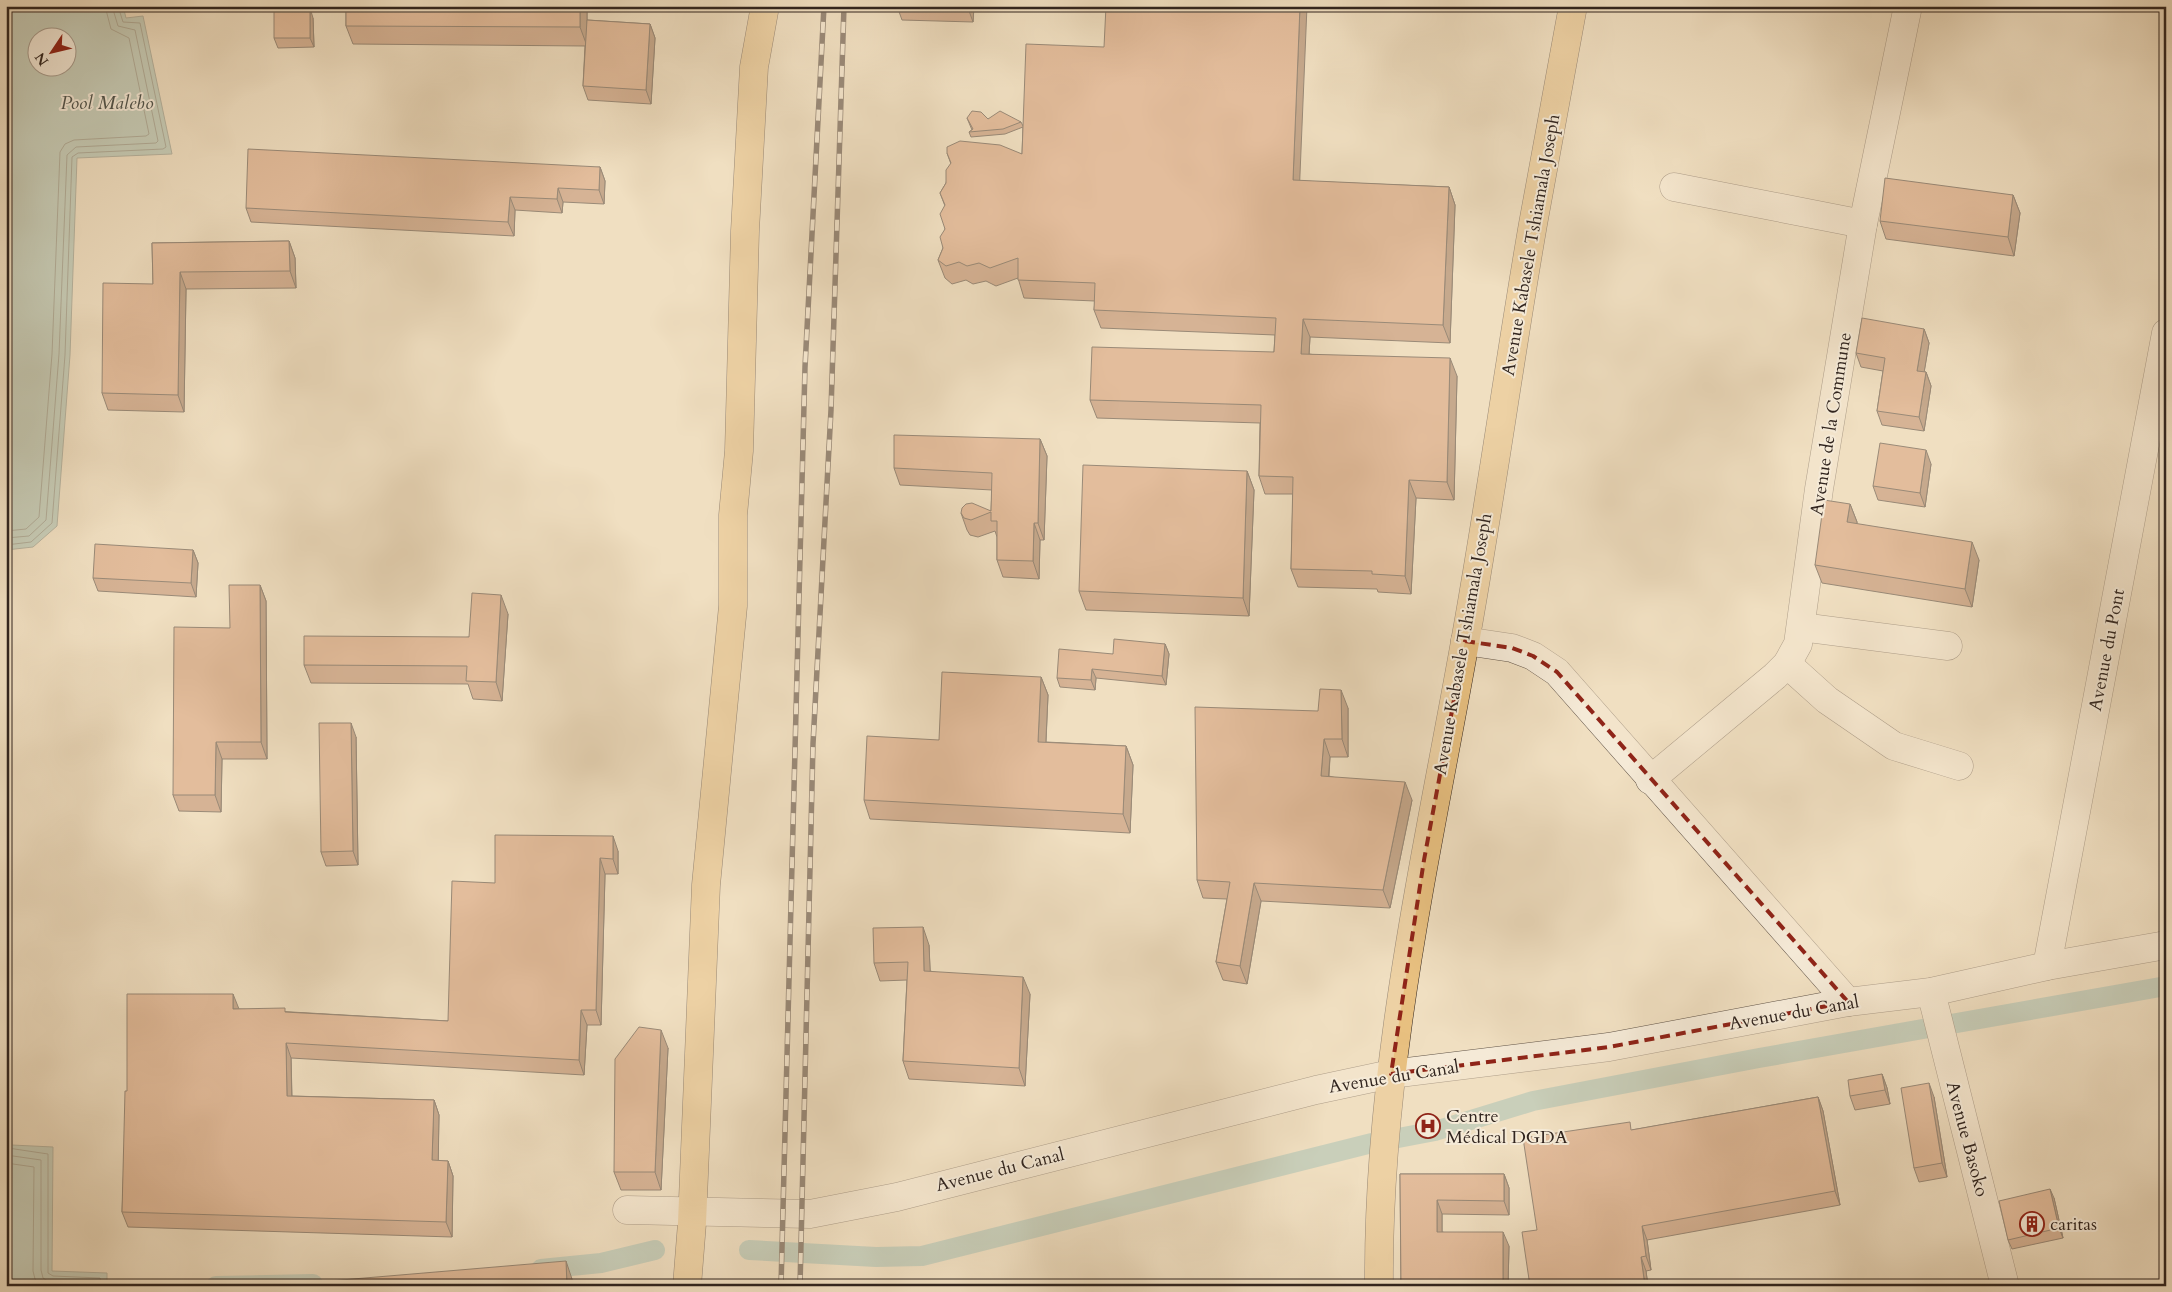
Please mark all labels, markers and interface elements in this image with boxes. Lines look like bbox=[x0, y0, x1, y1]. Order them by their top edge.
north arrow bbox=[28, 28, 78, 78]
text: N bbox=[30, 49, 53, 70]
water label: Pool Malebo bbox=[60, 90, 154, 116]
street label: Avenue Kabasele Tshiamala Joseph bbox=[1496, 112, 1566, 378]
street label: Avenue de la Commune bbox=[1804, 331, 1858, 517]
street label: Avenue Kabasele Tshiamala Joseph bbox=[1428, 511, 1498, 777]
street label: Avenue du Pont bbox=[2083, 587, 2131, 713]
street label: Avenue du Canal bbox=[1727, 989, 1861, 1037]
street label: Avenue du Canal bbox=[1327, 1054, 1461, 1100]
street label: Avenue Basoko bbox=[1940, 1079, 1994, 1200]
place label: Centre Médical DGDA bbox=[1446, 1104, 1568, 1150]
hospital icon: Centre Médical DGDA bbox=[1415, 1113, 1441, 1139]
street label: Avenue du Canal bbox=[933, 1142, 1067, 1198]
building icon: caritas bbox=[2019, 1211, 2045, 1237]
place label: caritas bbox=[2050, 1212, 2097, 1237]

